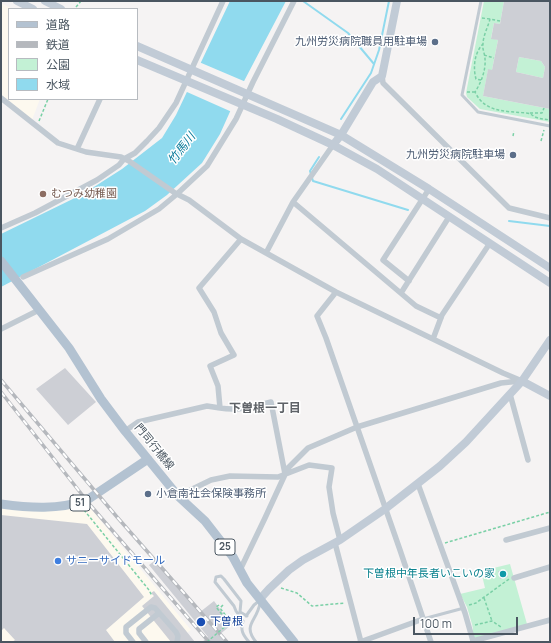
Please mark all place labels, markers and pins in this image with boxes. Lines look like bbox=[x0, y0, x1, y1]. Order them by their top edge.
place label: 九州労災病院職員用駐車場 bbox=[295, 35, 427, 49]
marker: 九州労災病院職員用駐車場 bbox=[430, 37, 440, 47]
place label: 九州労災病院駐車場 bbox=[406, 148, 505, 162]
marker: 九州労災病院駐車場 bbox=[508, 150, 518, 160]
place label: むつみ幼稚園 bbox=[51, 187, 117, 201]
marker: むつみ幼稚園 bbox=[38, 189, 48, 199]
place label: 小倉南社会保険事務所 bbox=[156, 487, 266, 501]
marker: 小倉南社会保険事務所 bbox=[143, 489, 153, 499]
place label: サニーサイドモール bbox=[66, 554, 165, 568]
marker: サニーサイドモール bbox=[53, 556, 63, 566]
place label: 下曽根中年長者いこいの家 bbox=[363, 567, 495, 581]
marker: 下曽根中年長者いこいの家 bbox=[498, 569, 508, 579]
place label: 下曽根 bbox=[210, 615, 243, 629]
marker: 下曽根 bbox=[195, 616, 207, 628]

